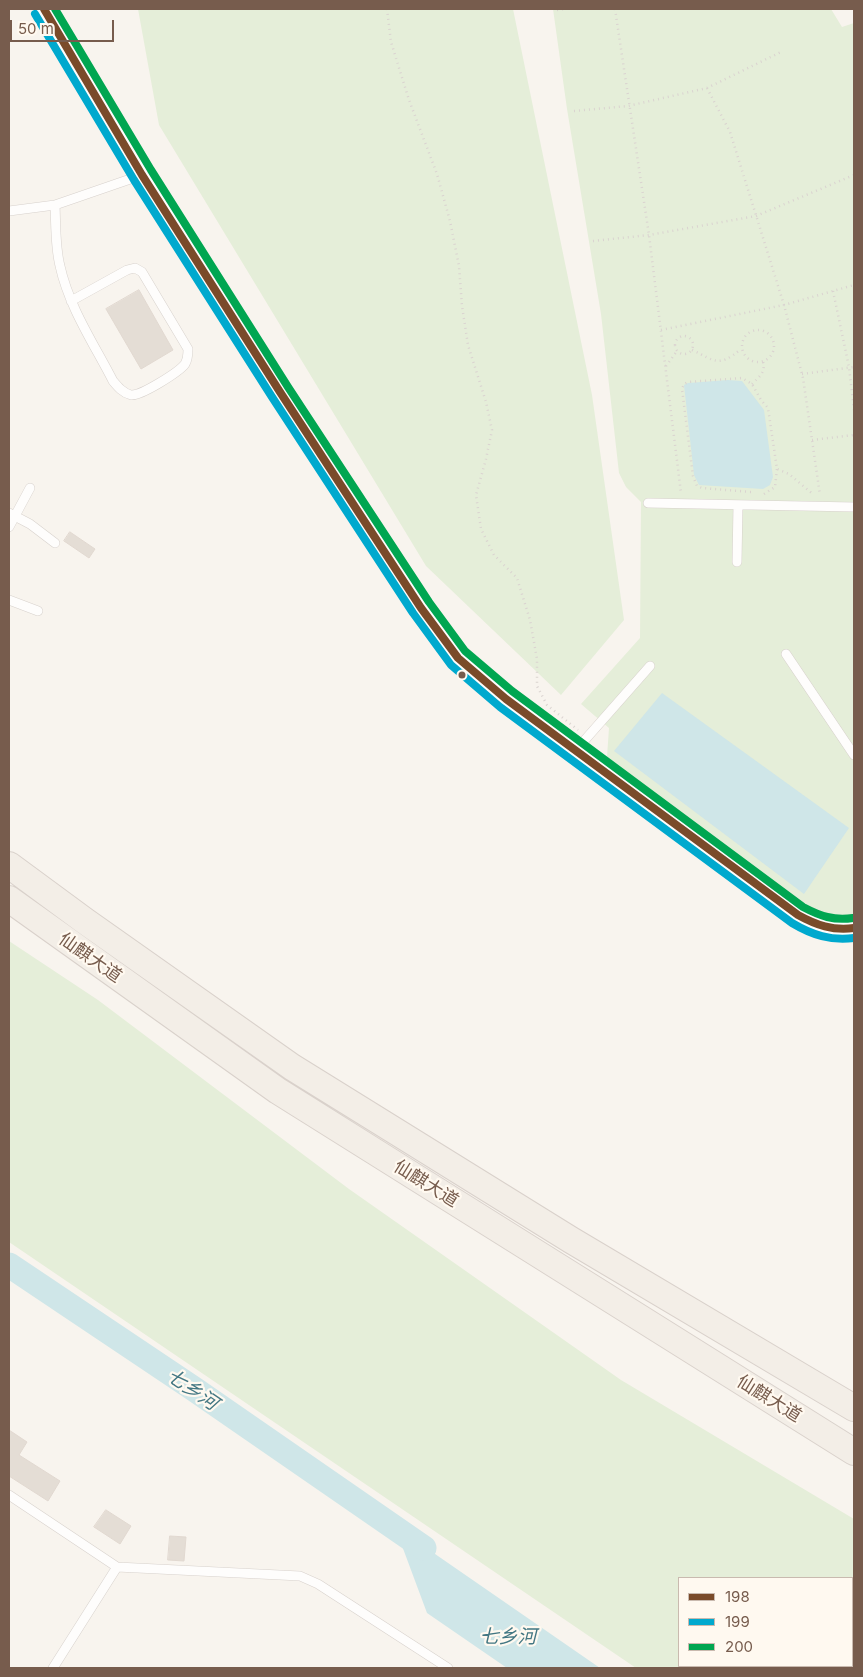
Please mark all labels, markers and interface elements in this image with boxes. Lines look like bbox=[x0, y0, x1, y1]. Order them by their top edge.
scale bar bbox=[12, 10, 116, 42]
text: 50 m bbox=[18, 19, 54, 38]
unlabelled marker bbox=[457, 670, 467, 680]
street label: 仙麒大道 bbox=[54, 929, 126, 987]
street label: 仙麒大道 bbox=[390, 1156, 462, 1212]
water label: 七乡河 bbox=[162, 1365, 222, 1415]
street label: 仙麒大道 bbox=[733, 1371, 805, 1427]
legend bbox=[678, 1577, 853, 1667]
text: 198 bbox=[725, 1587, 750, 1606]
text: 199 bbox=[725, 1612, 750, 1631]
water label: 七乡河 bbox=[480, 1626, 536, 1648]
text: 200 bbox=[725, 1637, 753, 1656]

